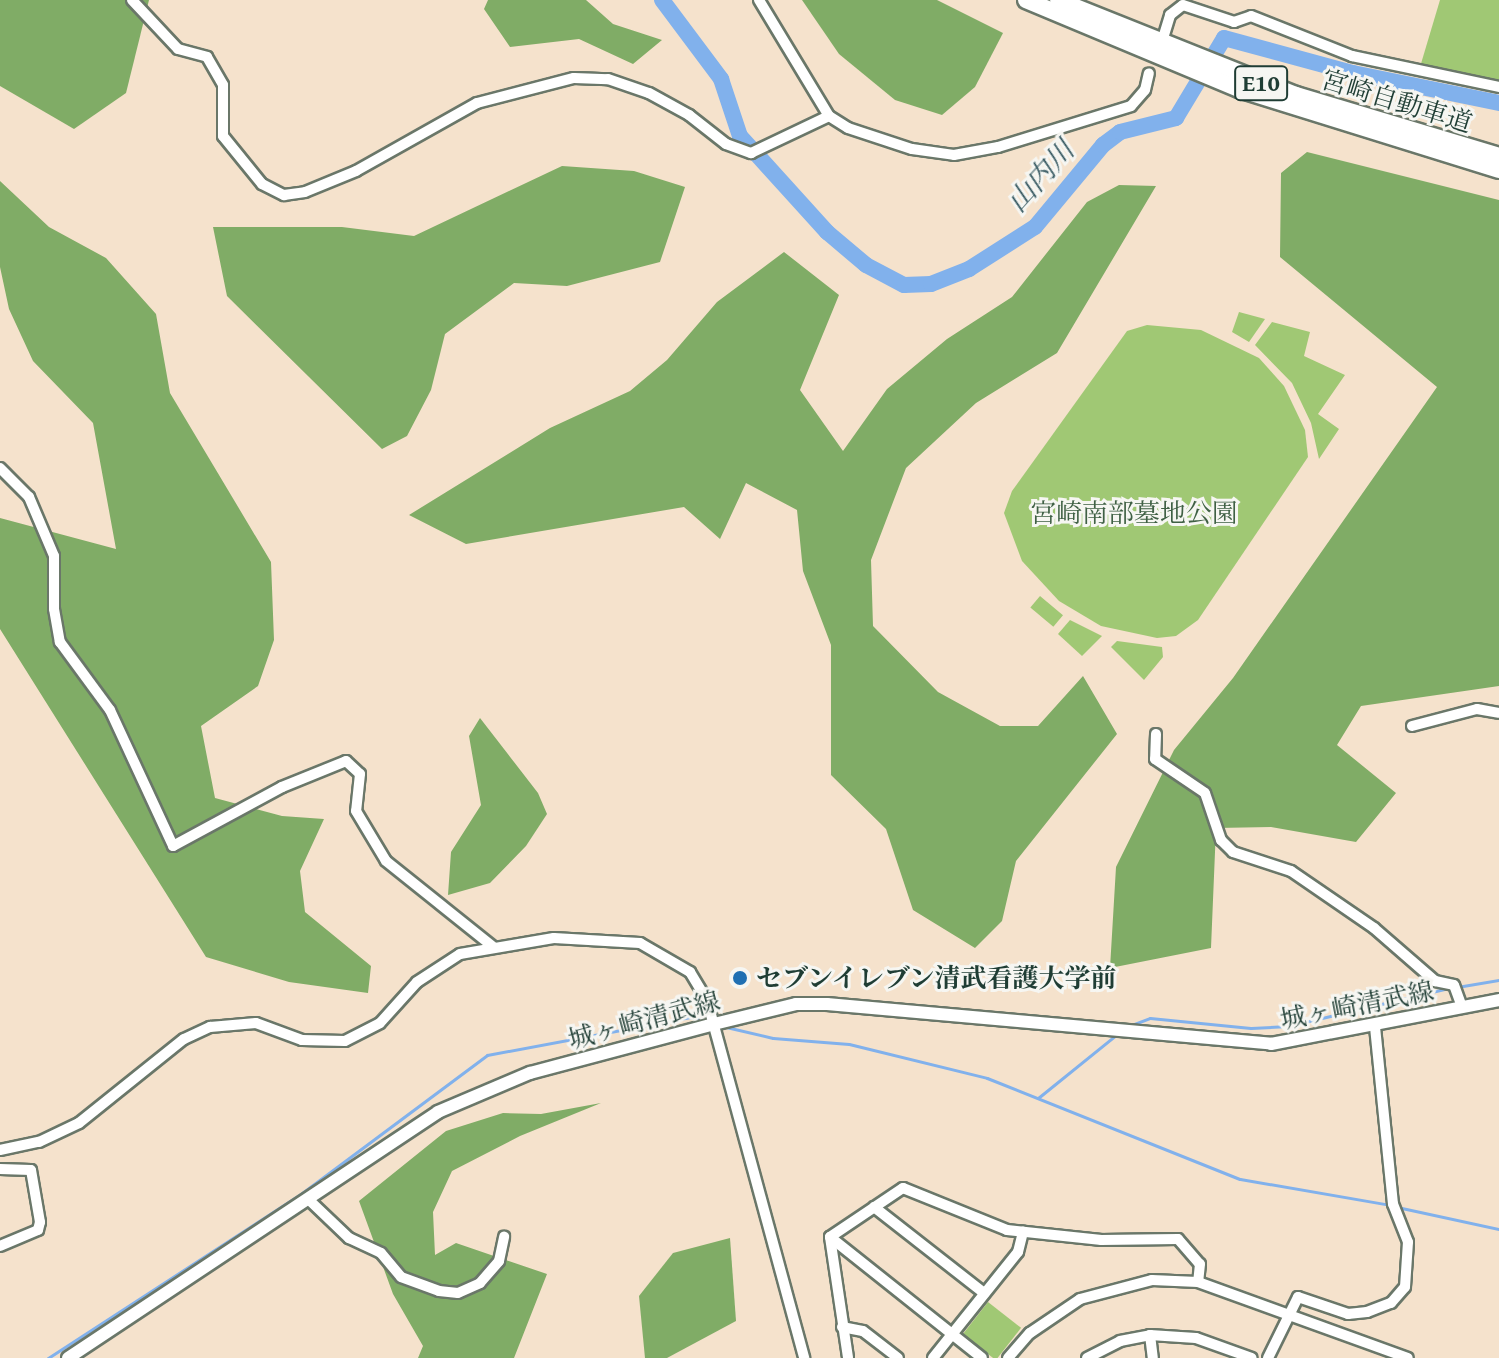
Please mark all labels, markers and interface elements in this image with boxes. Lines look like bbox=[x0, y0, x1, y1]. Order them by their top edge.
road number: E10 bbox=[1233, 63, 1289, 103]
street label: 宮崎自動車道 bbox=[1318, 63, 1476, 139]
water label: 山内川 bbox=[999, 134, 1081, 218]
park label: 宮崎南部墓地公園 bbox=[1030, 497, 1238, 529]
place label: セブンイレブン清武看護大学前 bbox=[756, 962, 1120, 994]
marker: セブンイレブン清武看護大学前 bbox=[731, 969, 749, 987]
street label: 城ヶ崎清武線 bbox=[1277, 975, 1437, 1035]
street label: 城ヶ崎清武線 bbox=[565, 985, 723, 1055]

